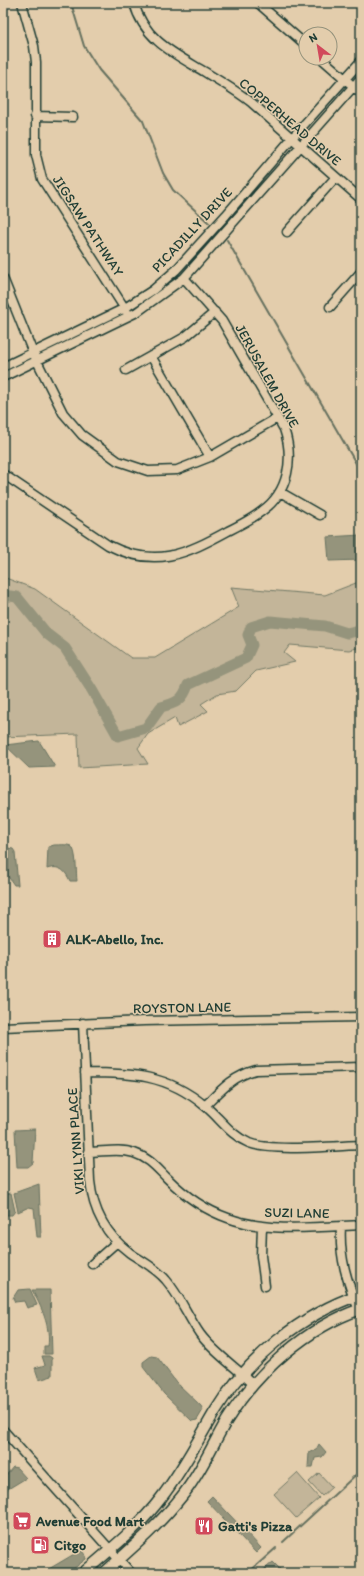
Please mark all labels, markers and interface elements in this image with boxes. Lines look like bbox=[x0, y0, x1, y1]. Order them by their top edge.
north arrow bbox=[298, 26, 338, 66]
text: N bbox=[307, 30, 320, 45]
street label: COPPERHEAD DRIVE bbox=[235, 74, 345, 170]
street label: JIGSAW PATHWAY bbox=[49, 172, 127, 280]
street label: PICADILLY DRIVE bbox=[148, 184, 236, 276]
street label: JERUSALEM DRIVE bbox=[231, 321, 303, 431]
building icon: ALK-Abello, Inc. bbox=[41, 928, 63, 950]
place label: ALK-Abello, Inc. bbox=[65, 931, 164, 948]
street label: ROYSTON LANE bbox=[133, 999, 232, 1017]
street label: VIKI LYNN PLACE bbox=[64, 1087, 88, 1195]
street label: SUZI LANE bbox=[264, 1204, 330, 1222]
supermarket icon: Avenue Food Mart bbox=[11, 1510, 33, 1532]
place label: Avenue Food Mart bbox=[35, 1513, 145, 1530]
restaurant icon: Gatti's Pizza bbox=[193, 1515, 215, 1537]
place label: Gatti's Pizza bbox=[218, 1518, 293, 1535]
fuel station icon: Citgo bbox=[29, 1534, 51, 1556]
place label: Citgo bbox=[54, 1537, 86, 1554]

